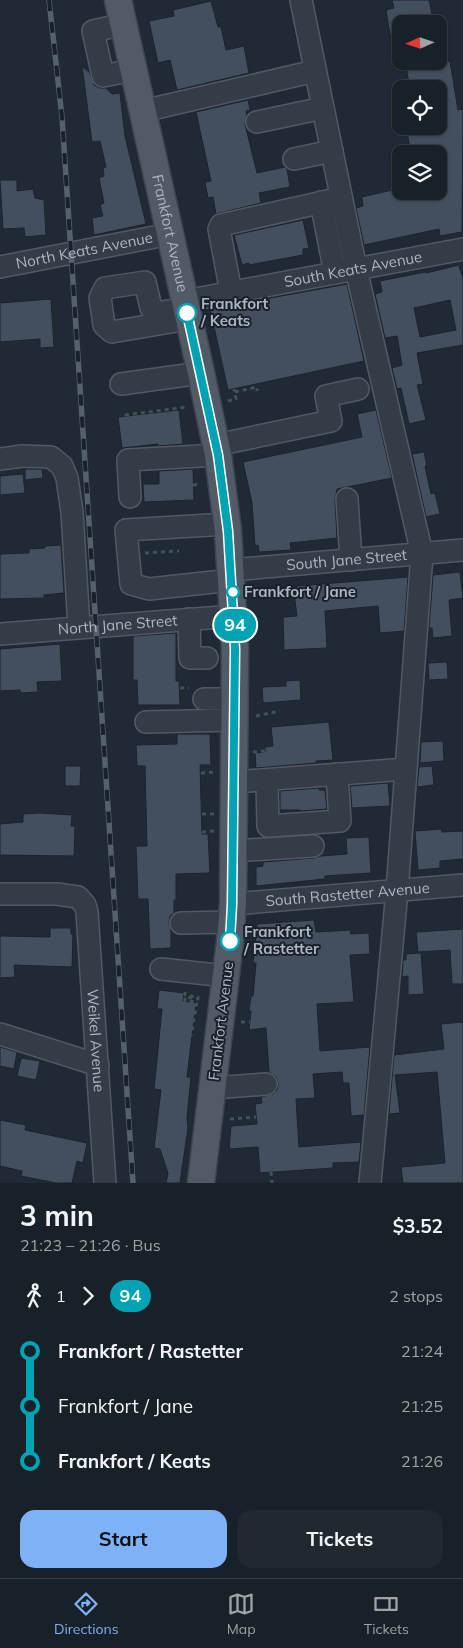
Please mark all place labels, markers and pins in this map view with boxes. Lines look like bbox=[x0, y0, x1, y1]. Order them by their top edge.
place label: Frankfort / Keats bbox=[200, 294, 268, 330]
marker: Frankfort / Keats bbox=[177, 303, 197, 323]
place label: Frankfort / Jane bbox=[244, 582, 356, 601]
marker: Frankfort / Jane bbox=[226, 585, 240, 599]
place label: Frankfort / Rastetter bbox=[243, 922, 319, 958]
marker: Frankfort / Rastetter bbox=[220, 931, 240, 951]

